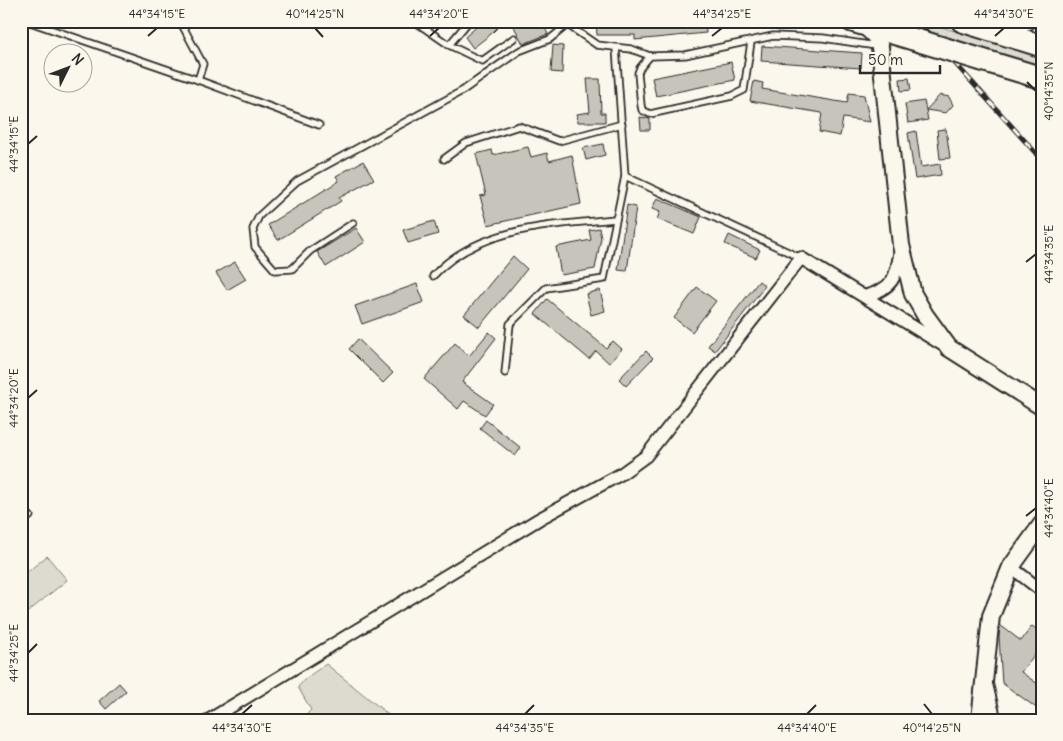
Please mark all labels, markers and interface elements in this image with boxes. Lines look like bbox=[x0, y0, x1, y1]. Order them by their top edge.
text: 44°34'15"E bbox=[129, 6, 185, 21]
text: 40°14'25"N bbox=[286, 6, 344, 21]
text: 44°34'20"E bbox=[409, 6, 469, 21]
text: 44°34'25"E bbox=[693, 6, 751, 21]
text: 44°34'30"E bbox=[974, 6, 1034, 21]
north arrow bbox=[42, 42, 92, 92]
scale bar bbox=[860, 42, 940, 74]
text: N bbox=[68, 50, 88, 69]
text: 50 m bbox=[868, 50, 903, 69]
text: 40°14'35"N bbox=[1041, 62, 1056, 120]
text: 44°34'15"E bbox=[6, 116, 21, 172]
text: 44°34'35"E bbox=[1041, 225, 1056, 283]
text: 44°34'20"E bbox=[6, 368, 21, 428]
text: 44°34'40"E bbox=[1041, 478, 1056, 538]
text: 44°34'25"E bbox=[6, 624, 21, 682]
text: 44°34'30"E bbox=[212, 720, 272, 735]
text: 44°34'35"E bbox=[496, 720, 554, 735]
text: 44°34'40"E bbox=[777, 720, 837, 735]
text: 40°14'25"N bbox=[903, 720, 961, 735]

